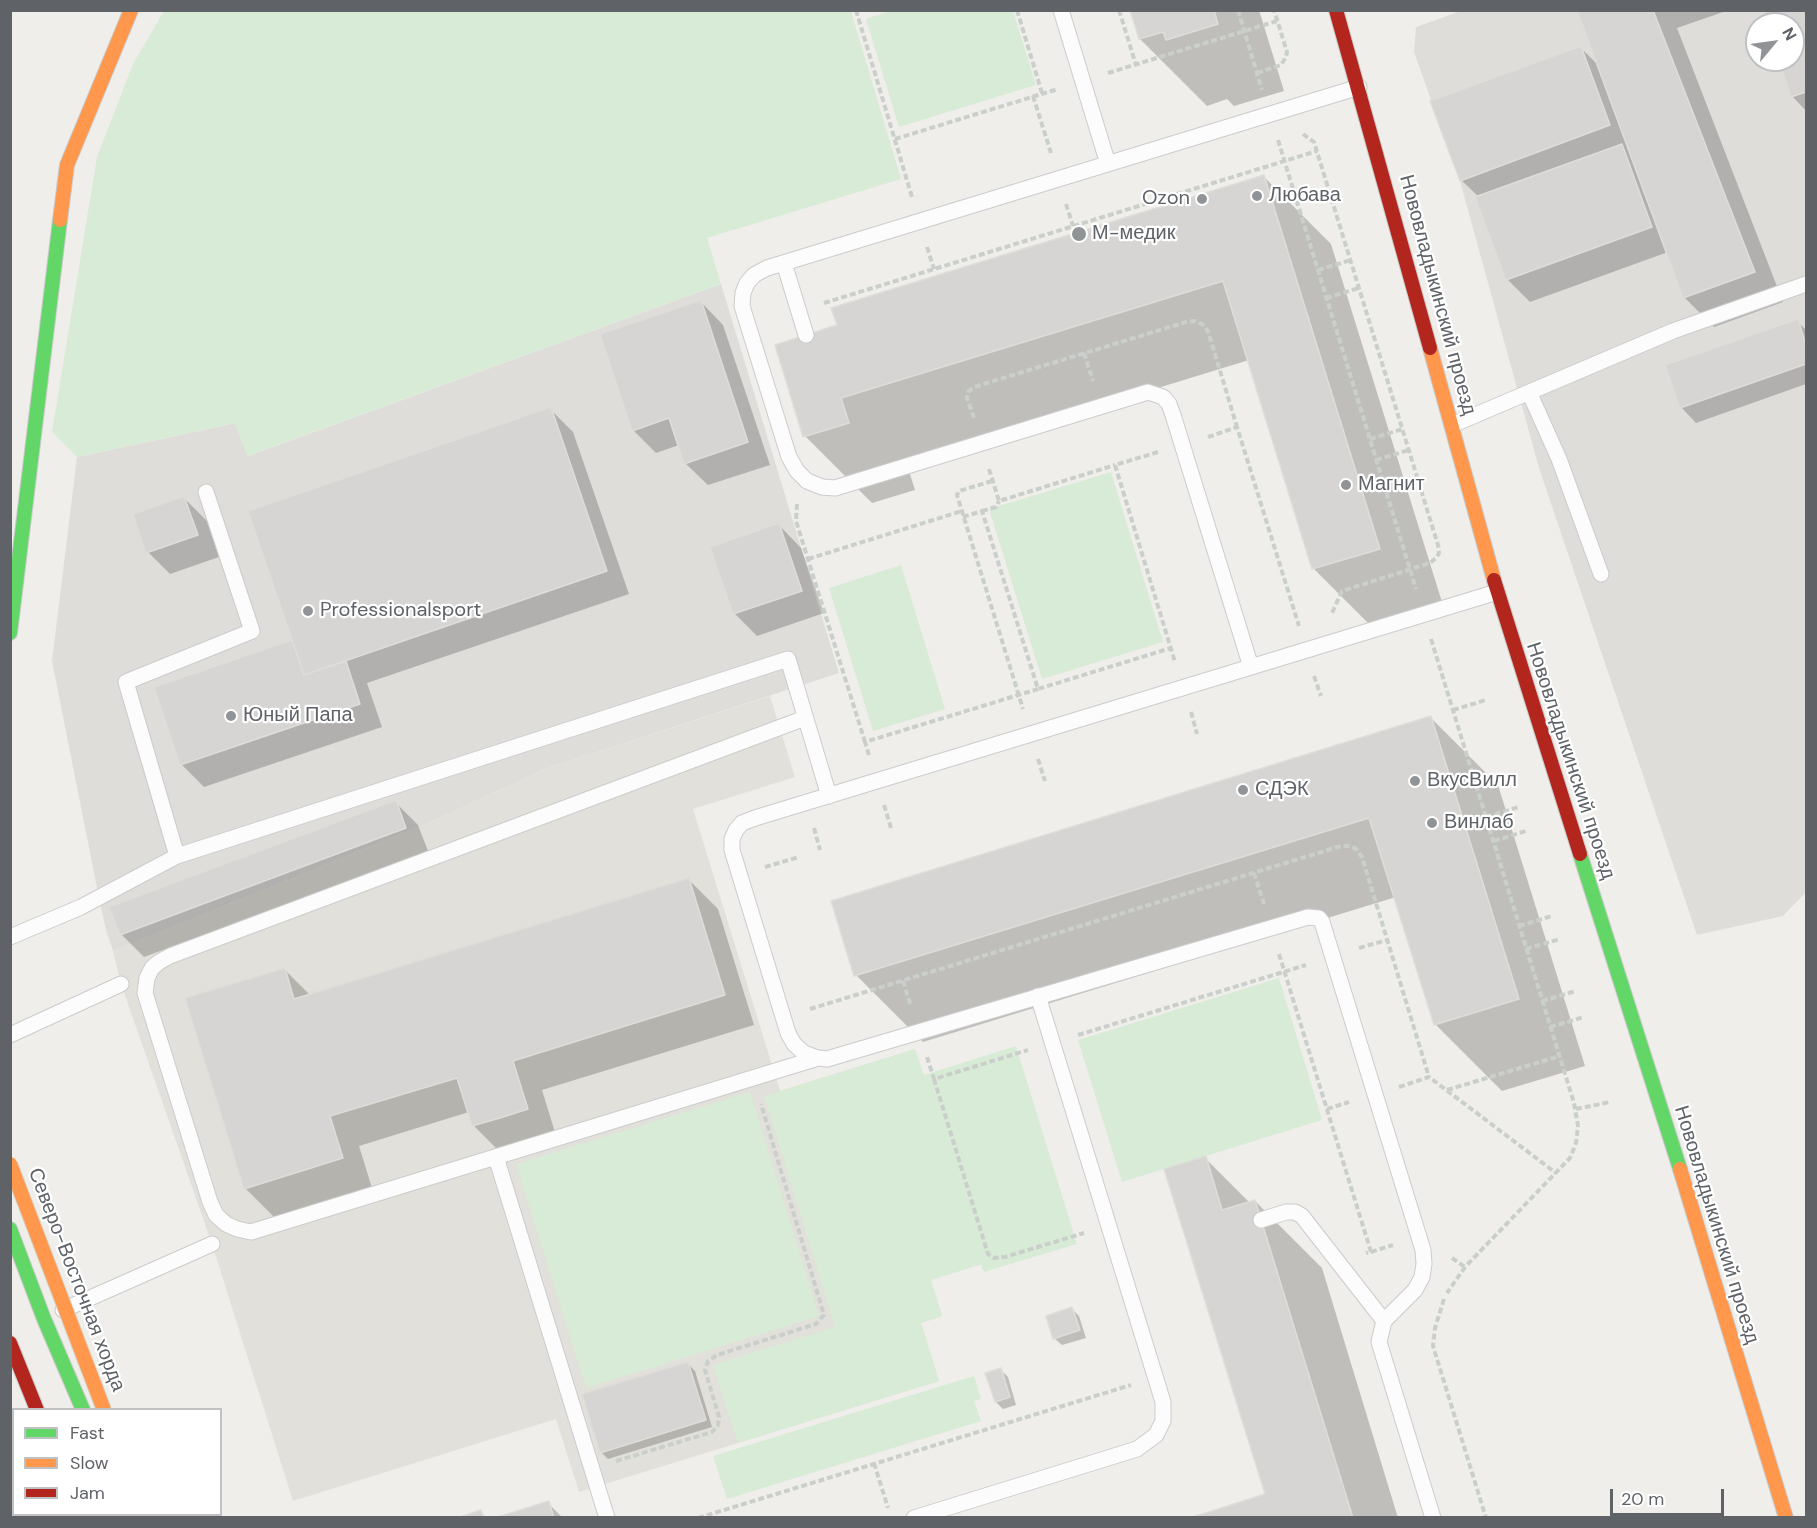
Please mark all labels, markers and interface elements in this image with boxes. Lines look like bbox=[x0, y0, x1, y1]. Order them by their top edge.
north arrow bbox=[1745, 12, 1805, 72]
text: N bbox=[1777, 24, 1801, 44]
street label: Нововладыкинский проезд bbox=[1393, 172, 1481, 418]
place label: Любава bbox=[1269, 184, 1341, 208]
place label: Ozon bbox=[1142, 187, 1190, 211]
marker: Любава bbox=[1250, 189, 1264, 203]
marker: Ozon bbox=[1195, 192, 1209, 206]
place label: М-медик bbox=[1092, 222, 1176, 246]
marker: М-медик bbox=[1070, 225, 1088, 243]
place label: Магнит bbox=[1358, 473, 1425, 497]
marker: Магнит bbox=[1339, 478, 1353, 492]
place label: Professionalsport bbox=[320, 599, 481, 623]
marker: Professionalsport bbox=[301, 604, 315, 618]
street label: Нововладыкинский проезд bbox=[1520, 640, 1620, 882]
place label: Юный Папа bbox=[243, 704, 353, 728]
marker: Юный Папа bbox=[224, 709, 238, 723]
place label: ВкусВилл bbox=[1427, 769, 1517, 793]
marker: ВкусВилл bbox=[1408, 774, 1422, 788]
place label: СДЭК bbox=[1255, 778, 1309, 802]
marker: СДЭК bbox=[1236, 783, 1250, 797]
place label: Винлаб bbox=[1444, 811, 1514, 835]
marker: Винлаб bbox=[1425, 816, 1439, 830]
street label: Нововладыкинский проезд bbox=[1668, 1103, 1764, 1347]
street label: Северо-Восточная хорда bbox=[22, 1165, 130, 1395]
legend bbox=[12, 1408, 222, 1516]
text: Fast bbox=[70, 1421, 105, 1445]
text: Slow bbox=[70, 1451, 109, 1475]
scale bar bbox=[1613, 1477, 1727, 1515]
text: Jam bbox=[70, 1481, 105, 1505]
text: 20 m bbox=[1621, 1487, 1664, 1511]

